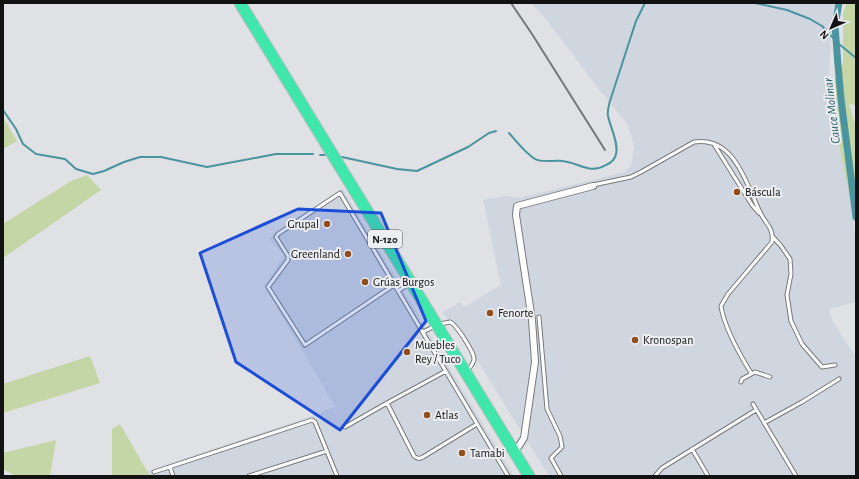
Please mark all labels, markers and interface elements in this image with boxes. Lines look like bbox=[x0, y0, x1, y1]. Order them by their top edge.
north arrow bbox=[811, 8, 851, 48]
text: N bbox=[818, 28, 831, 41]
water label: Cauce Molinar bbox=[822, 76, 843, 144]
place label: Báscula bbox=[745, 186, 781, 198]
marker: Báscula bbox=[732, 187, 742, 197]
place label: Grupal bbox=[287, 218, 319, 230]
marker: Grupal bbox=[322, 219, 332, 229]
road number: N-120 bbox=[368, 230, 402, 248]
place label: Greenland bbox=[291, 248, 340, 260]
marker: Greenland bbox=[343, 249, 353, 259]
place label: Grúas Burgos bbox=[373, 276, 434, 288]
marker: Grúas Burgos bbox=[360, 277, 370, 287]
place label: Fenorte bbox=[498, 307, 533, 319]
marker: Fenorte bbox=[485, 308, 495, 318]
place label: Kronospan bbox=[643, 334, 693, 346]
marker: Kronospan bbox=[630, 335, 640, 345]
place label: Muebles Rey / Tuco bbox=[415, 339, 461, 366]
marker: Muebles Rey / Tuco bbox=[402, 347, 412, 357]
place label: Atlas bbox=[435, 409, 458, 421]
marker: Atlas bbox=[422, 410, 432, 420]
place label: Tamabi bbox=[470, 447, 505, 459]
marker: Tamabi bbox=[457, 448, 467, 458]

